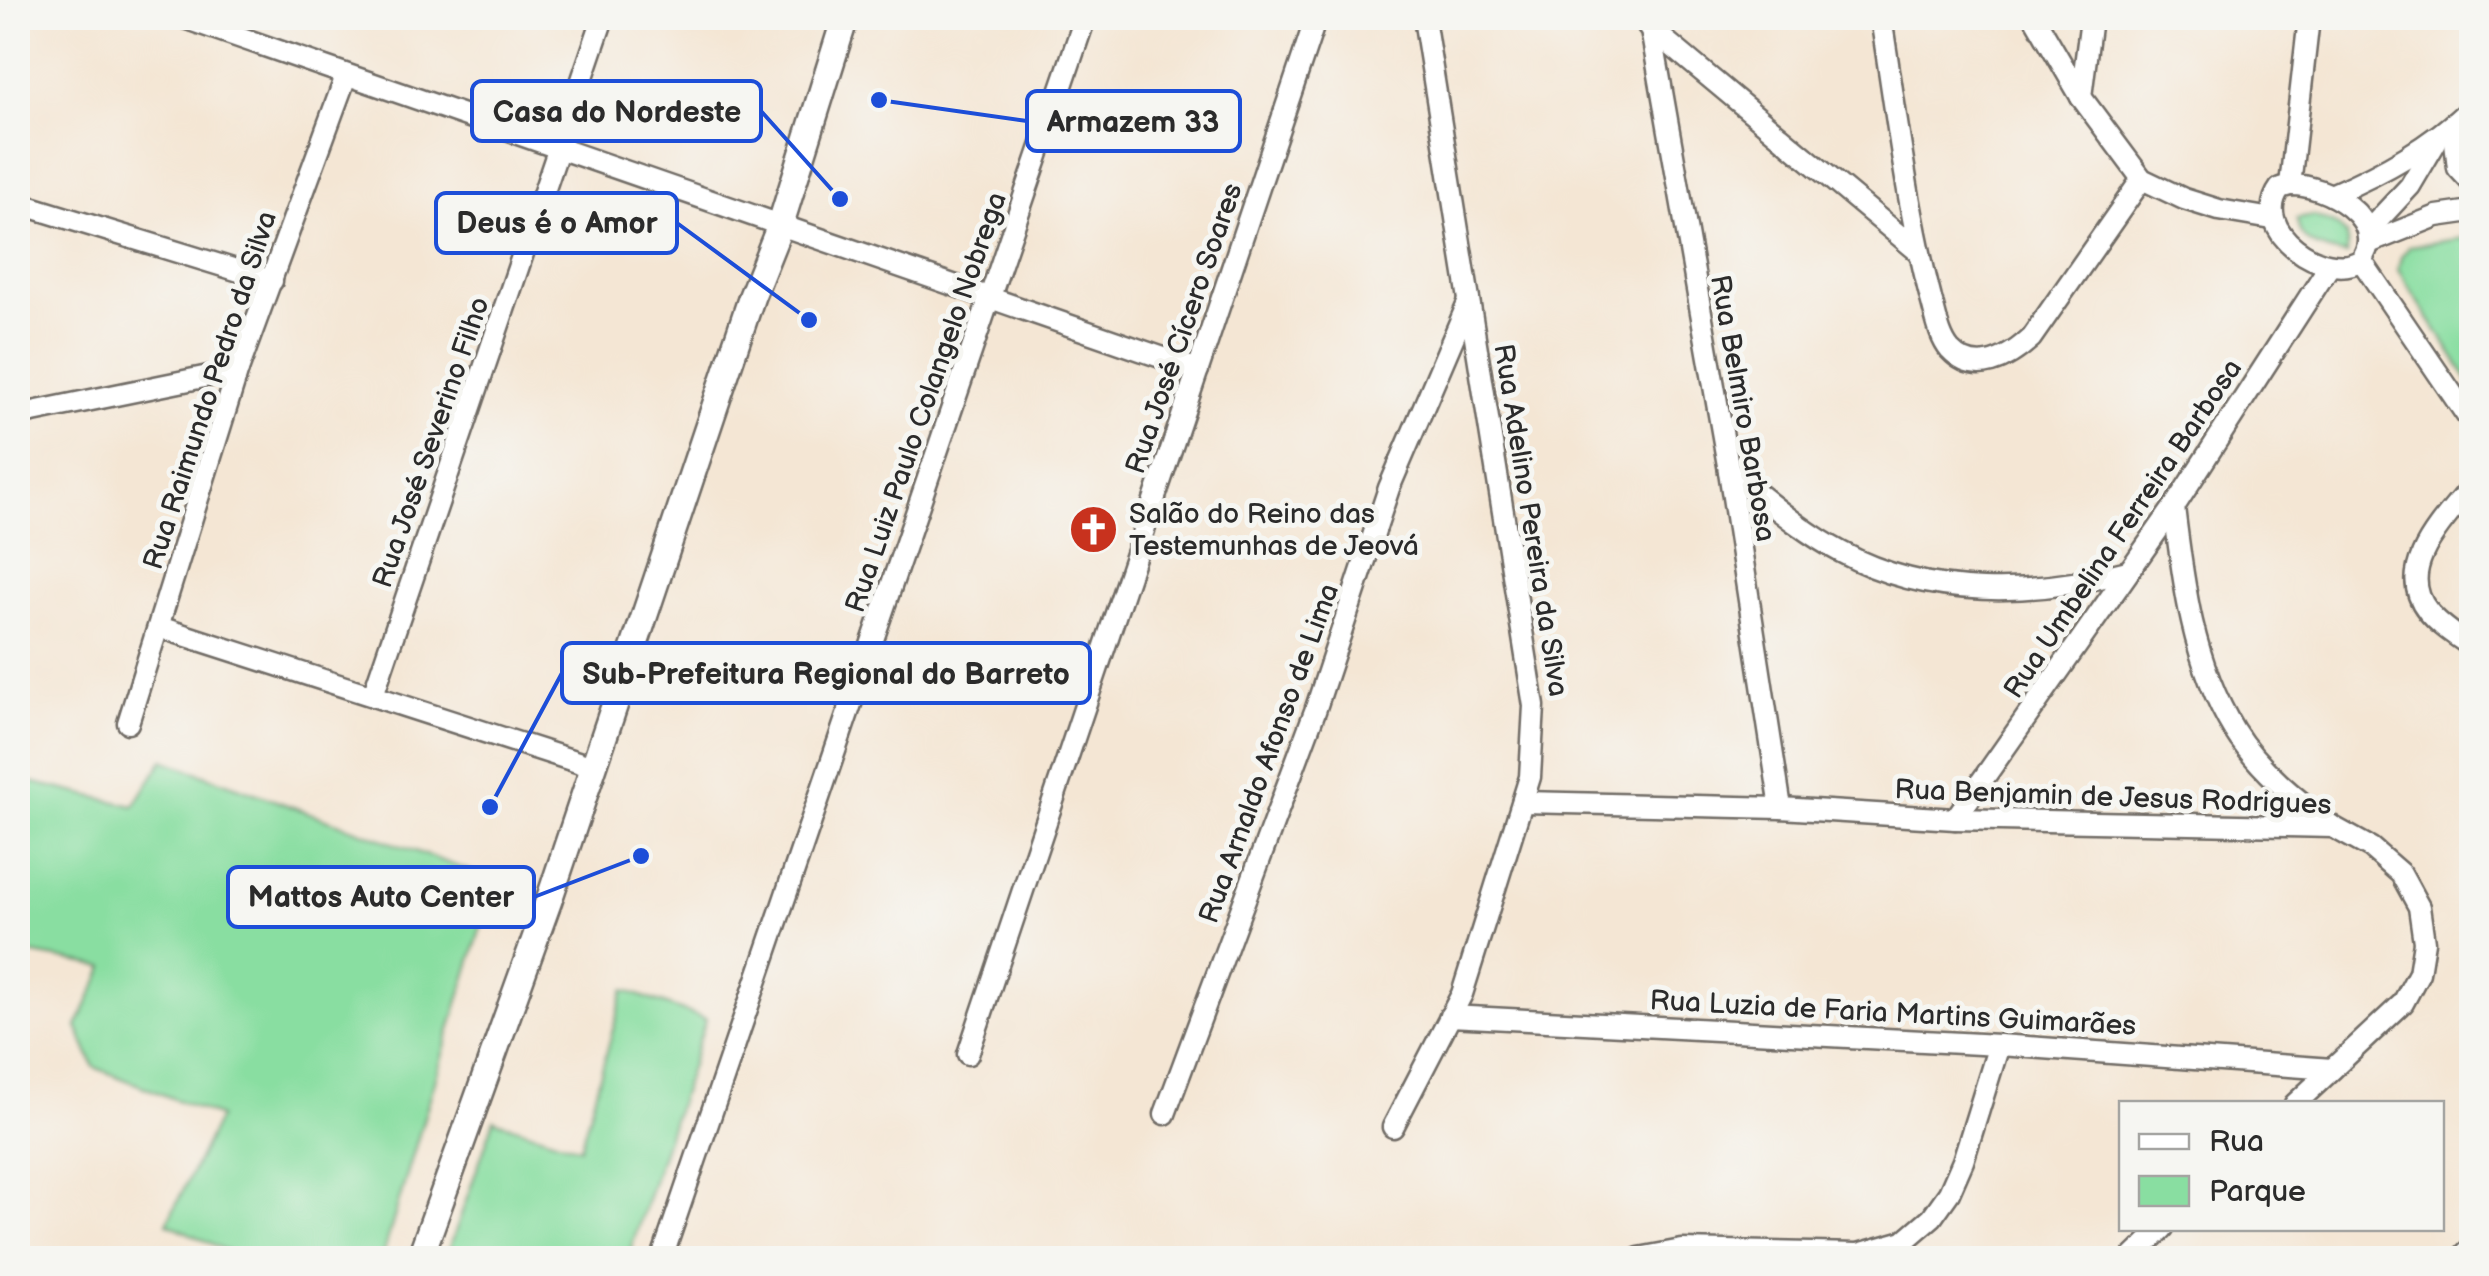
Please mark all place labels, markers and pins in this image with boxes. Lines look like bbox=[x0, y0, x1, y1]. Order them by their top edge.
callout: Casa do Nordeste bbox=[472, 81, 761, 141]
callout: Armazem 33 bbox=[1027, 91, 1240, 151]
callout: Deus é o Amor bbox=[436, 193, 677, 253]
place label: Salão do Reino das Testemunhas de Jeová bbox=[1129, 498, 1419, 563]
church icon: Salão do Reino das Testemunhas de Jeová bbox=[1068, 503, 1120, 555]
callout: Sub-Prefeitura Regional do Barreto bbox=[562, 643, 1090, 703]
callout: Mattos Auto Center bbox=[228, 867, 534, 927]

